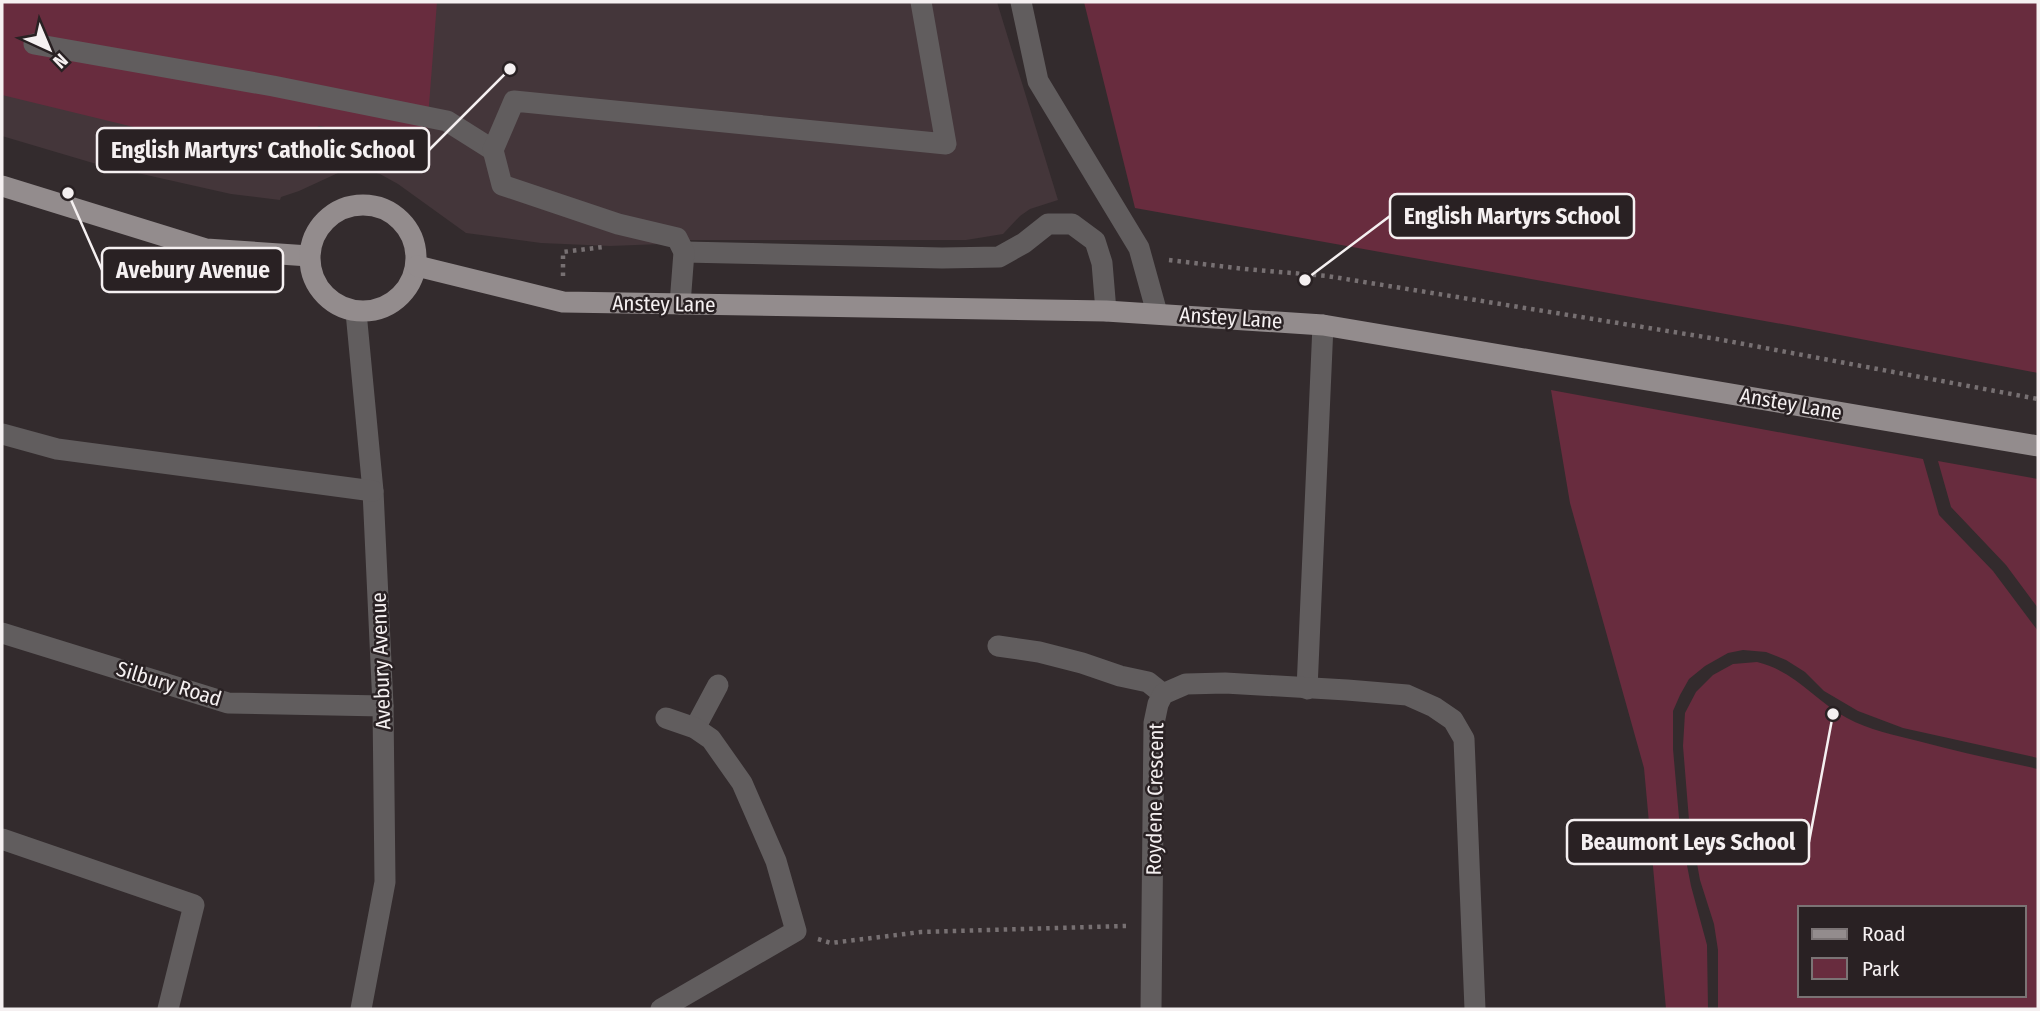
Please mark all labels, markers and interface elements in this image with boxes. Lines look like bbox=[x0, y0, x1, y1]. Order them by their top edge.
north arrow bbox=[14, 14, 84, 84]
text: N bbox=[48, 49, 73, 73]
callout: English Martyrs' Catholic School bbox=[97, 128, 429, 172]
text: English Martyrs' Catholic School bbox=[111, 136, 416, 164]
callout: English Martyrs School bbox=[1390, 194, 1634, 238]
text: English Martyrs School bbox=[1404, 202, 1621, 230]
callout: Avebury Avenue bbox=[102, 248, 283, 292]
text: Avebury Avenue bbox=[115, 256, 270, 284]
street label: Anstey Lane bbox=[612, 290, 716, 318]
street label: Anstey Lane bbox=[1179, 301, 1283, 335]
street label: Anstey Lane bbox=[1738, 382, 1844, 426]
street label: Avebury Avenue bbox=[366, 592, 396, 730]
street label: Silbury Road bbox=[113, 656, 225, 712]
street label: Roydene Crescent bbox=[1141, 722, 1169, 876]
callout: Beaumont Leys School bbox=[1567, 820, 1809, 864]
text: Beaumont Leys School bbox=[1581, 828, 1796, 856]
legend bbox=[1798, 906, 2026, 997]
text: Road bbox=[1862, 921, 1906, 947]
text: Park bbox=[1862, 956, 1900, 982]

